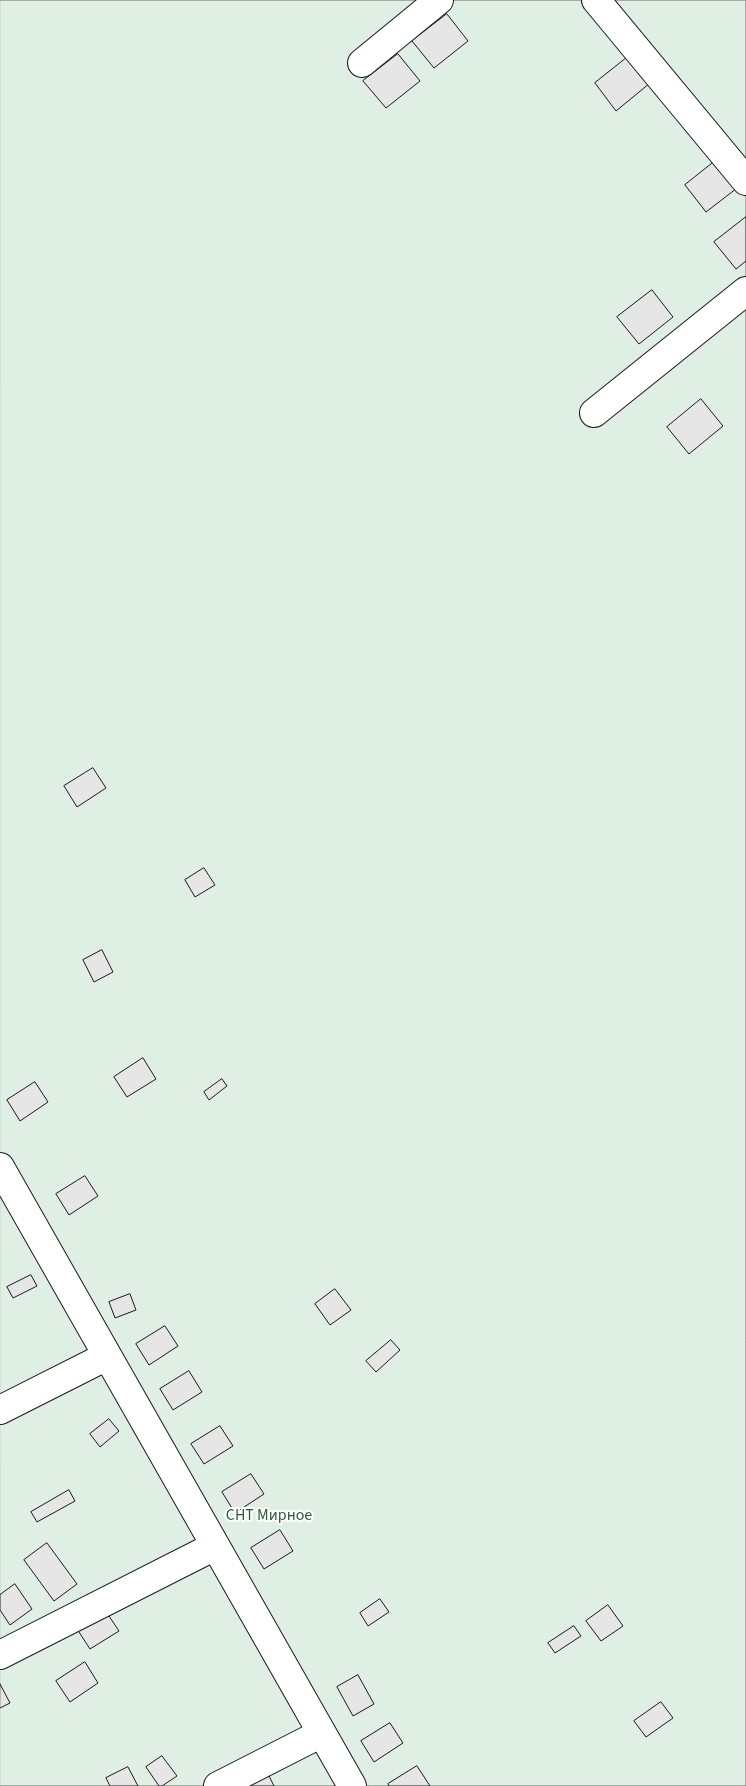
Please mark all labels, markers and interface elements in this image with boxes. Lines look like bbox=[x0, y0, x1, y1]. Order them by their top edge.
park label: СНТ Мирное bbox=[226, 1506, 312, 1526]

